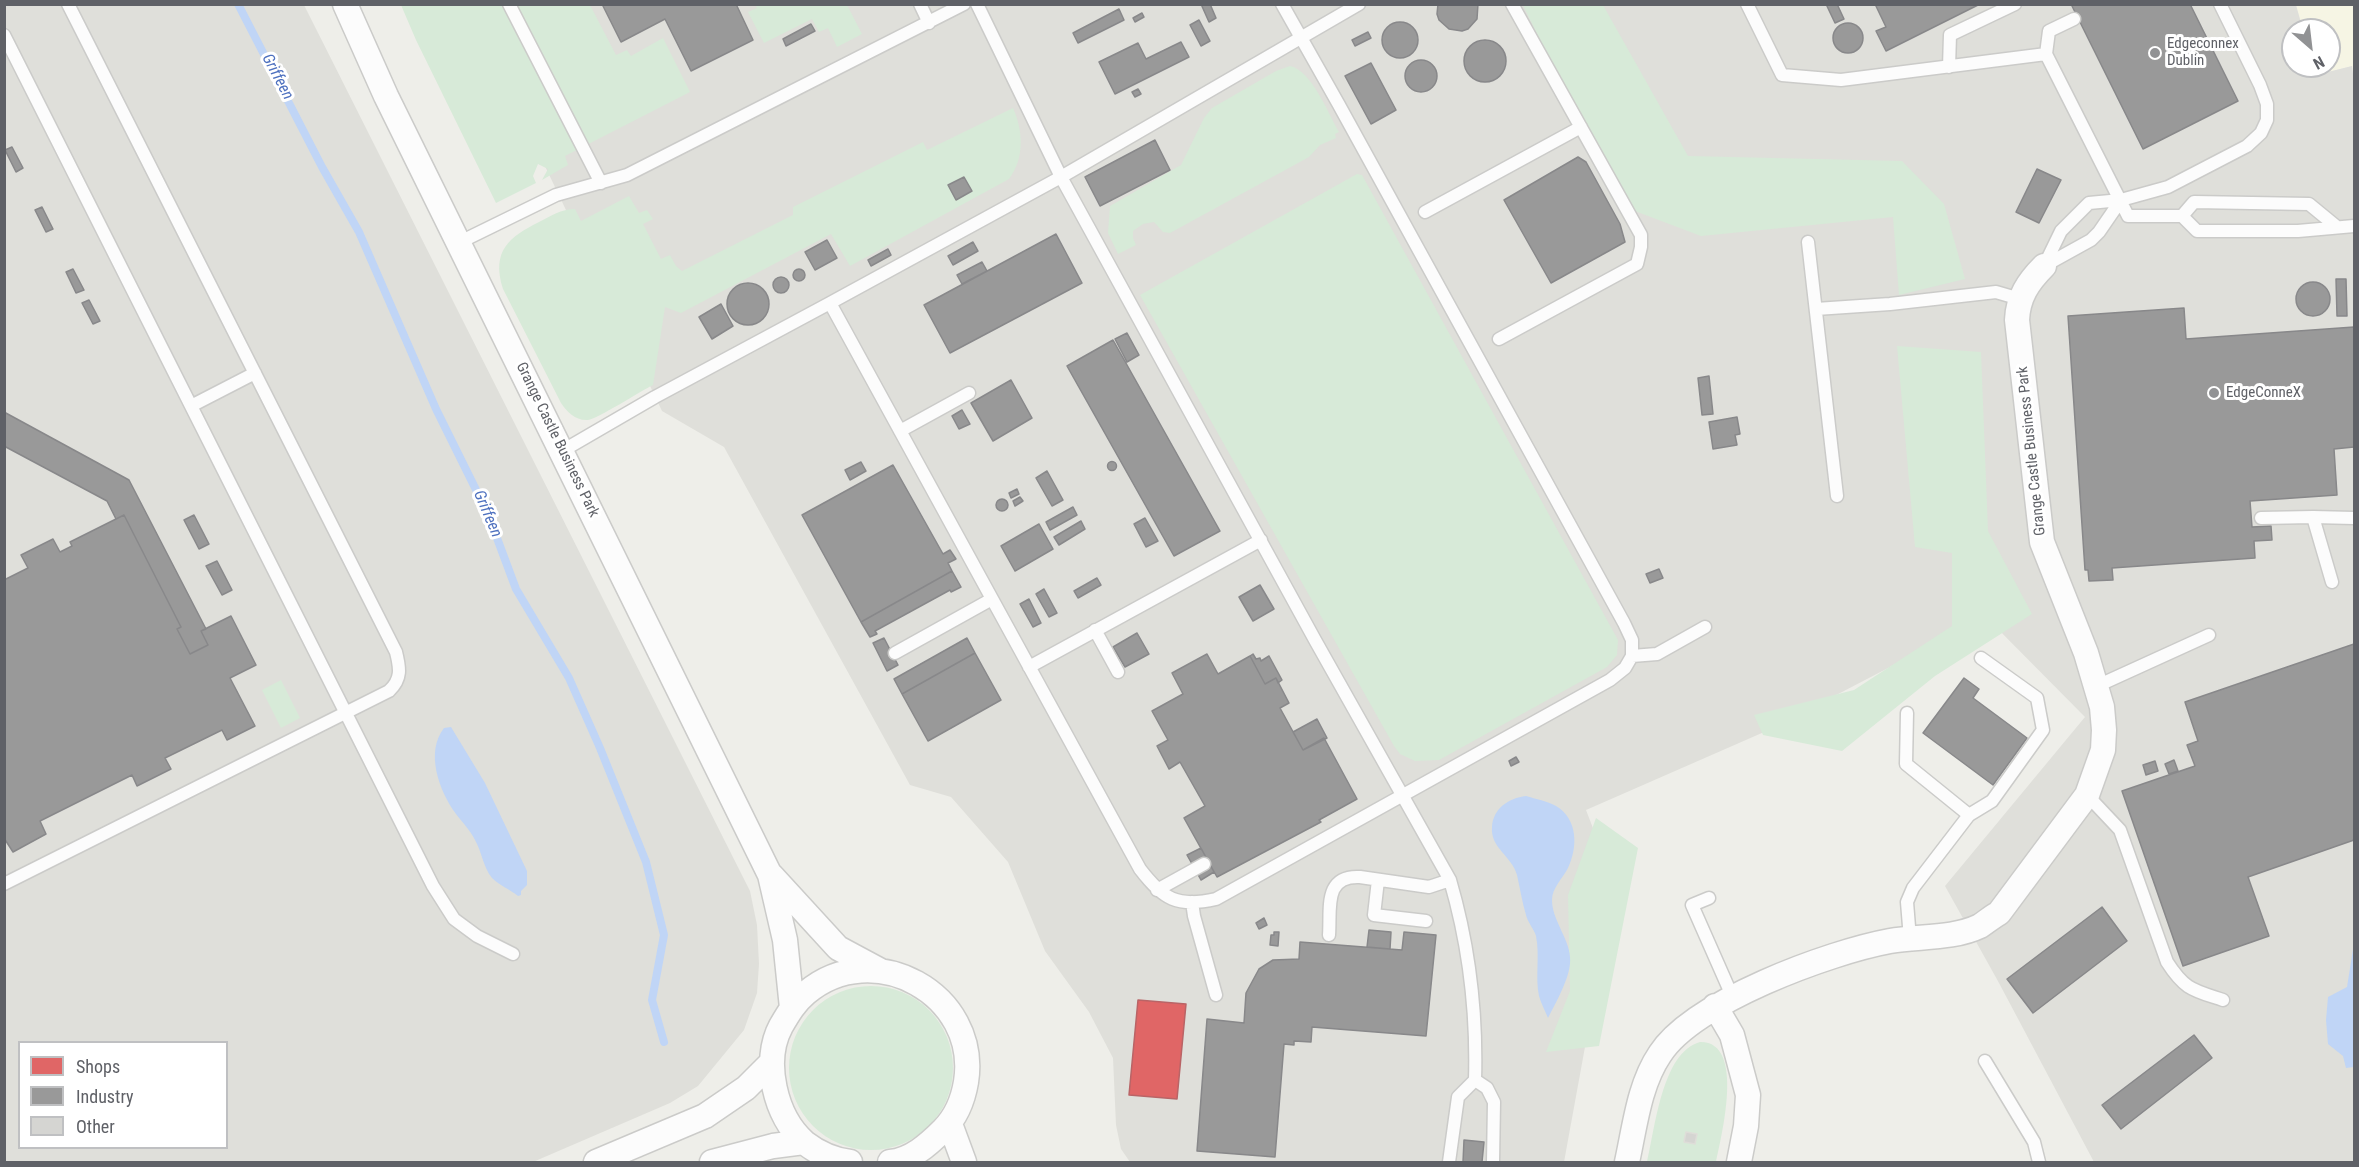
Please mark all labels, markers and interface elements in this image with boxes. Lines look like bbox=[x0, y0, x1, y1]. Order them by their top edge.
north arrow bbox=[2281, 18, 2341, 78]
place label: Edgeconnex Dublin bbox=[2167, 35, 2239, 70]
marker: Edgeconnex Dublin bbox=[2148, 46, 2162, 60]
water label: Griffeen bbox=[257, 51, 297, 103]
text: N bbox=[2310, 52, 2328, 73]
street label: Grange Castle Business Park bbox=[512, 360, 602, 520]
street label: Grange Castle Business Park bbox=[2014, 365, 2050, 537]
place label: EdgeConneX bbox=[2226, 384, 2301, 402]
marker: EdgeConneX bbox=[2207, 386, 2221, 400]
water label: Griffeen bbox=[469, 488, 505, 540]
legend bbox=[18, 1041, 228, 1149]
text: Shops bbox=[76, 1056, 120, 1077]
text: Industry bbox=[76, 1086, 134, 1107]
text: Other bbox=[76, 1116, 115, 1137]

